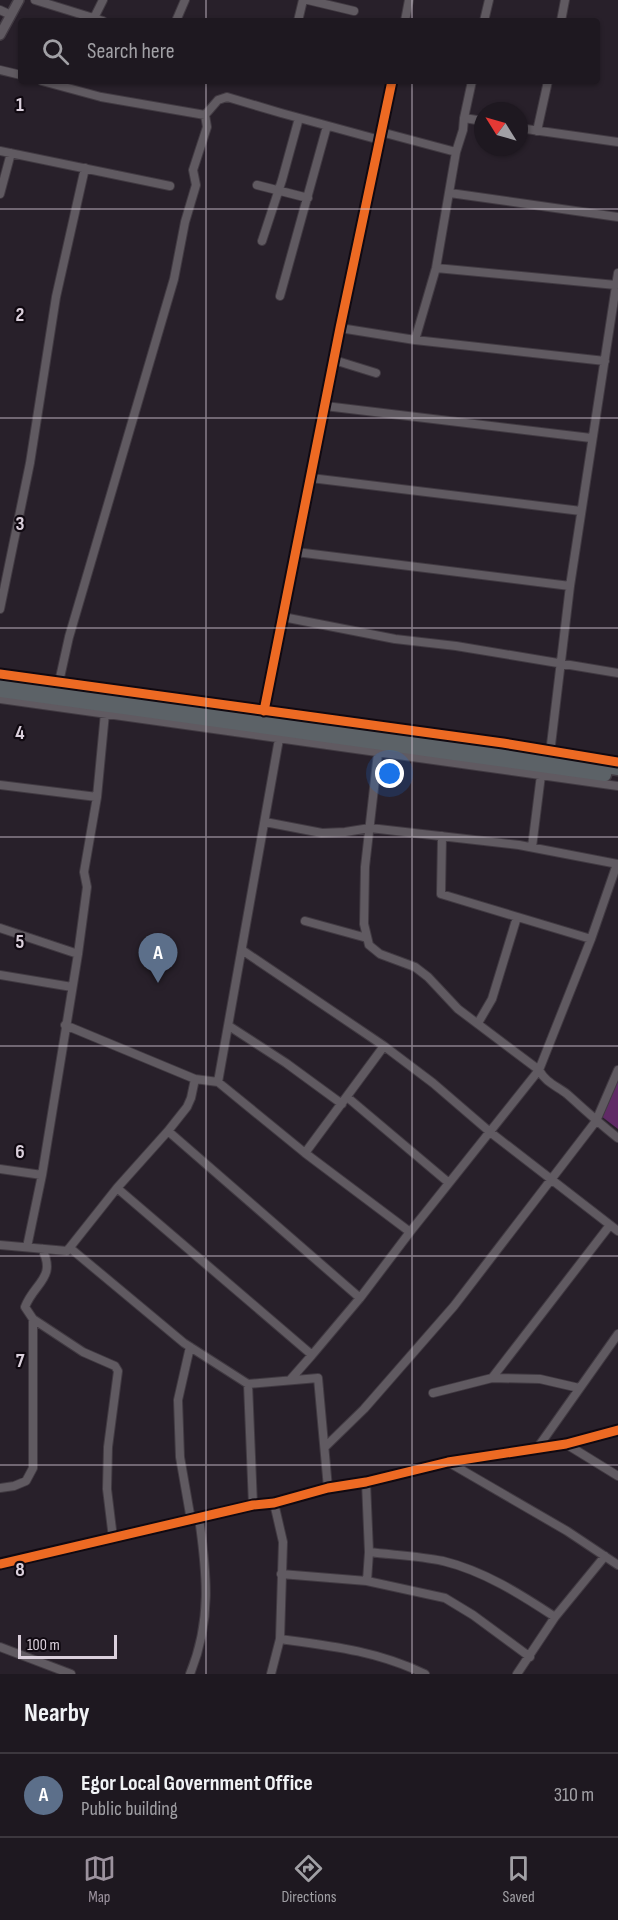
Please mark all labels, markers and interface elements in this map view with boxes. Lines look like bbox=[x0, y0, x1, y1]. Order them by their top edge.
search box bbox=[18, 18, 600, 84]
icon: search bbox=[39, 35, 72, 68]
text: Search here bbox=[87, 38, 174, 65]
text: 1 bbox=[16, 93, 24, 117]
north arrow bbox=[474, 102, 528, 156]
text: 2 bbox=[16, 303, 24, 327]
text: 3 bbox=[16, 512, 25, 536]
text: 4 bbox=[15, 721, 25, 745]
your location bbox=[375, 759, 404, 788]
text: 5 bbox=[16, 930, 25, 954]
pin: A bbox=[138, 934, 178, 983]
text: 6 bbox=[15, 1140, 25, 1164]
text: 7 bbox=[16, 1349, 25, 1373]
text: 8 bbox=[15, 1558, 25, 1582]
scale bar bbox=[18, 1632, 117, 1660]
text: 100 m bbox=[27, 1636, 60, 1655]
text: Nearby bbox=[24, 1698, 90, 1729]
text: Egor Local Government Office bbox=[81, 1770, 313, 1797]
text: A bbox=[39, 1783, 48, 1807]
text: 310 m bbox=[554, 1783, 594, 1807]
text: Public building bbox=[81, 1797, 178, 1821]
tab: Map bbox=[83, 1852, 116, 1907]
tab: Directions bbox=[281, 1852, 337, 1907]
tab: Saved bbox=[502, 1852, 535, 1907]

